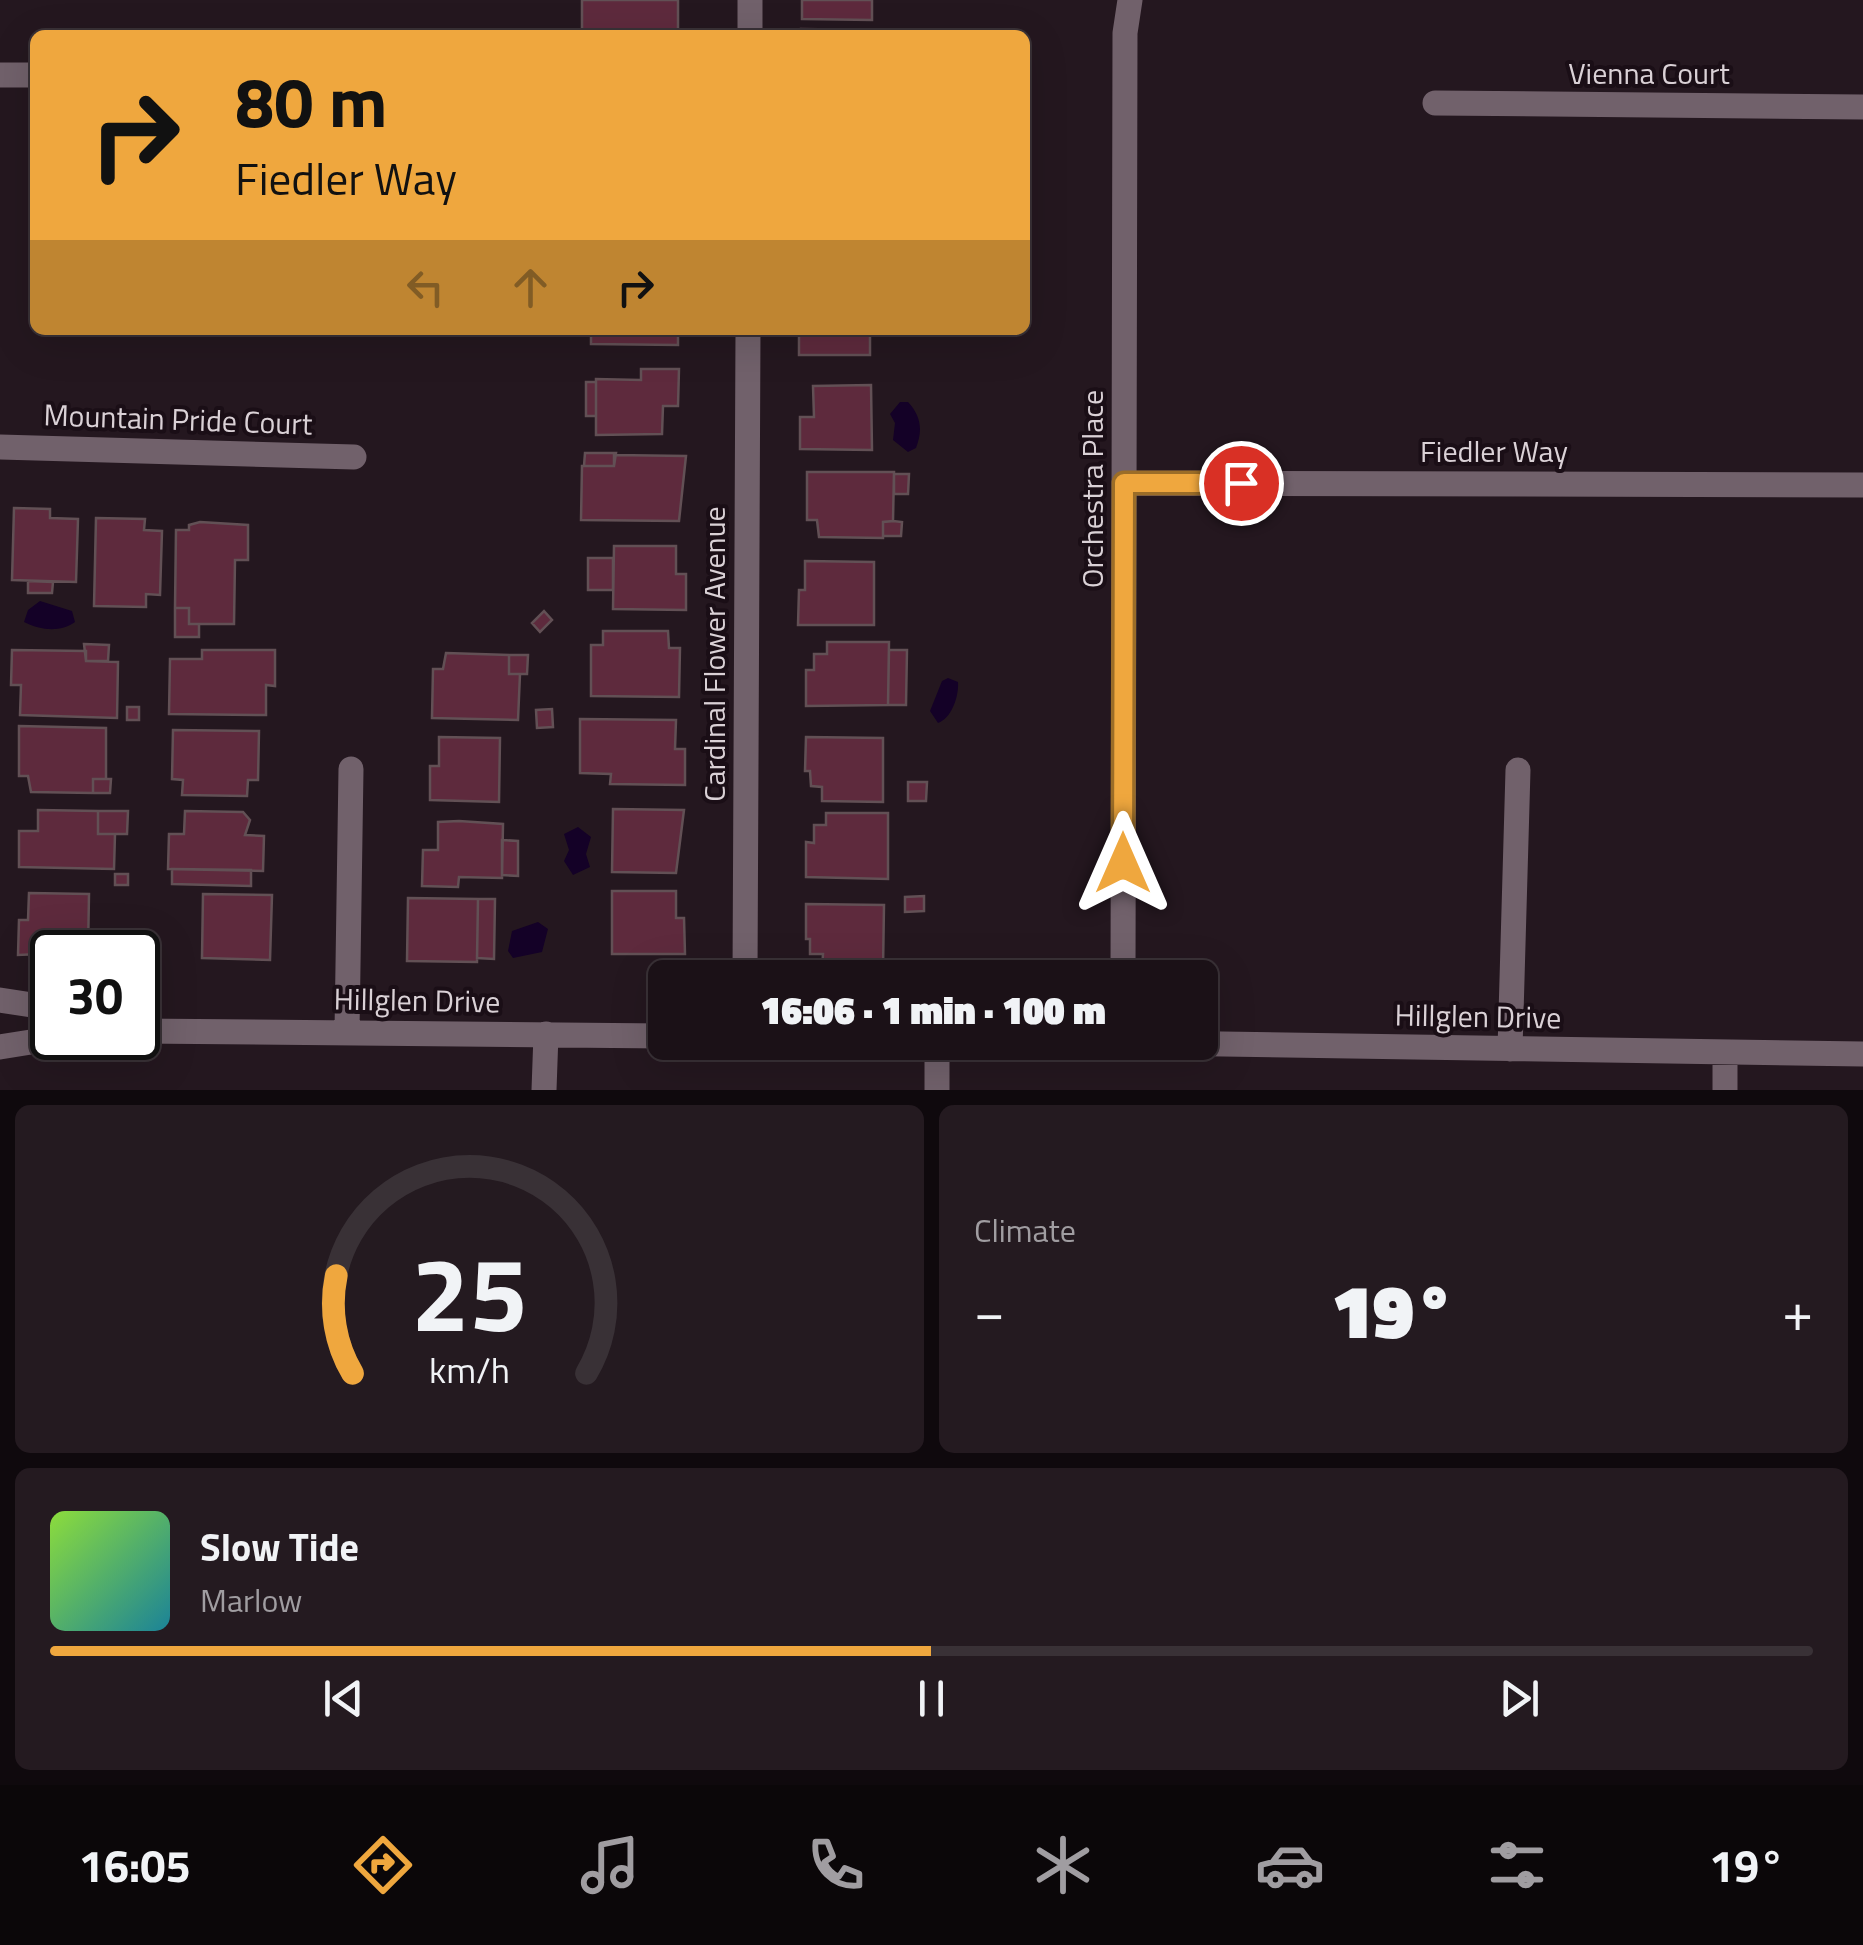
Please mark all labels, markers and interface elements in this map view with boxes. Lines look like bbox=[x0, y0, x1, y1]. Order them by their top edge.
text: 80 m bbox=[235, 48, 388, 154]
street label: Vienna Court bbox=[1568, 50, 1730, 96]
icon: right bbox=[70, 70, 200, 200]
text: Fiedler Way bbox=[235, 144, 457, 212]
icon: left bbox=[398, 260, 453, 315]
icon: ahead bbox=[503, 260, 558, 315]
icon: right bbox=[608, 260, 663, 315]
street label: Orchestra Place bbox=[1069, 390, 1115, 588]
street label: Mountain Pride Court bbox=[43, 391, 314, 447]
street label: Fiedler Way bbox=[1420, 428, 1568, 474]
pin bbox=[1199, 441, 1284, 526]
icon: arrive bbox=[1214, 456, 1269, 511]
street label: Cardinal Flower Avenue bbox=[691, 506, 737, 802]
position arrow bbox=[1071, 811, 1175, 915]
speed limit sign: 30 bbox=[30, 930, 160, 1060]
street label: Hillglen Drive bbox=[333, 976, 501, 1024]
text: 16:06 · 1 min · 100 m bbox=[760, 981, 1106, 1039]
street label: Hillglen Drive bbox=[1394, 992, 1562, 1040]
text: Climate bbox=[974, 1206, 1076, 1254]
text: 25 bbox=[411, 1213, 528, 1371]
text: 19° bbox=[1332, 1253, 1455, 1367]
text: − bbox=[974, 1269, 1005, 1352]
text: + bbox=[1782, 1269, 1813, 1352]
text: km/h bbox=[429, 1342, 510, 1397]
text: Slow Tide bbox=[200, 1518, 359, 1576]
text: Marlow bbox=[200, 1576, 303, 1624]
icon: previous bbox=[316, 1671, 371, 1726]
icon: pause bbox=[904, 1671, 959, 1726]
icon: next bbox=[1492, 1671, 1547, 1726]
icon: directions bbox=[348, 1830, 418, 1900]
icon: music bbox=[575, 1830, 645, 1900]
icon: phone bbox=[801, 1830, 871, 1900]
icon: climate bbox=[1028, 1830, 1098, 1900]
icon: car bbox=[1255, 1830, 1325, 1900]
icon: filters bbox=[1482, 1830, 1552, 1900]
text: 16:05 bbox=[78, 1831, 191, 1899]
text: 19° bbox=[1709, 1831, 1785, 1899]

